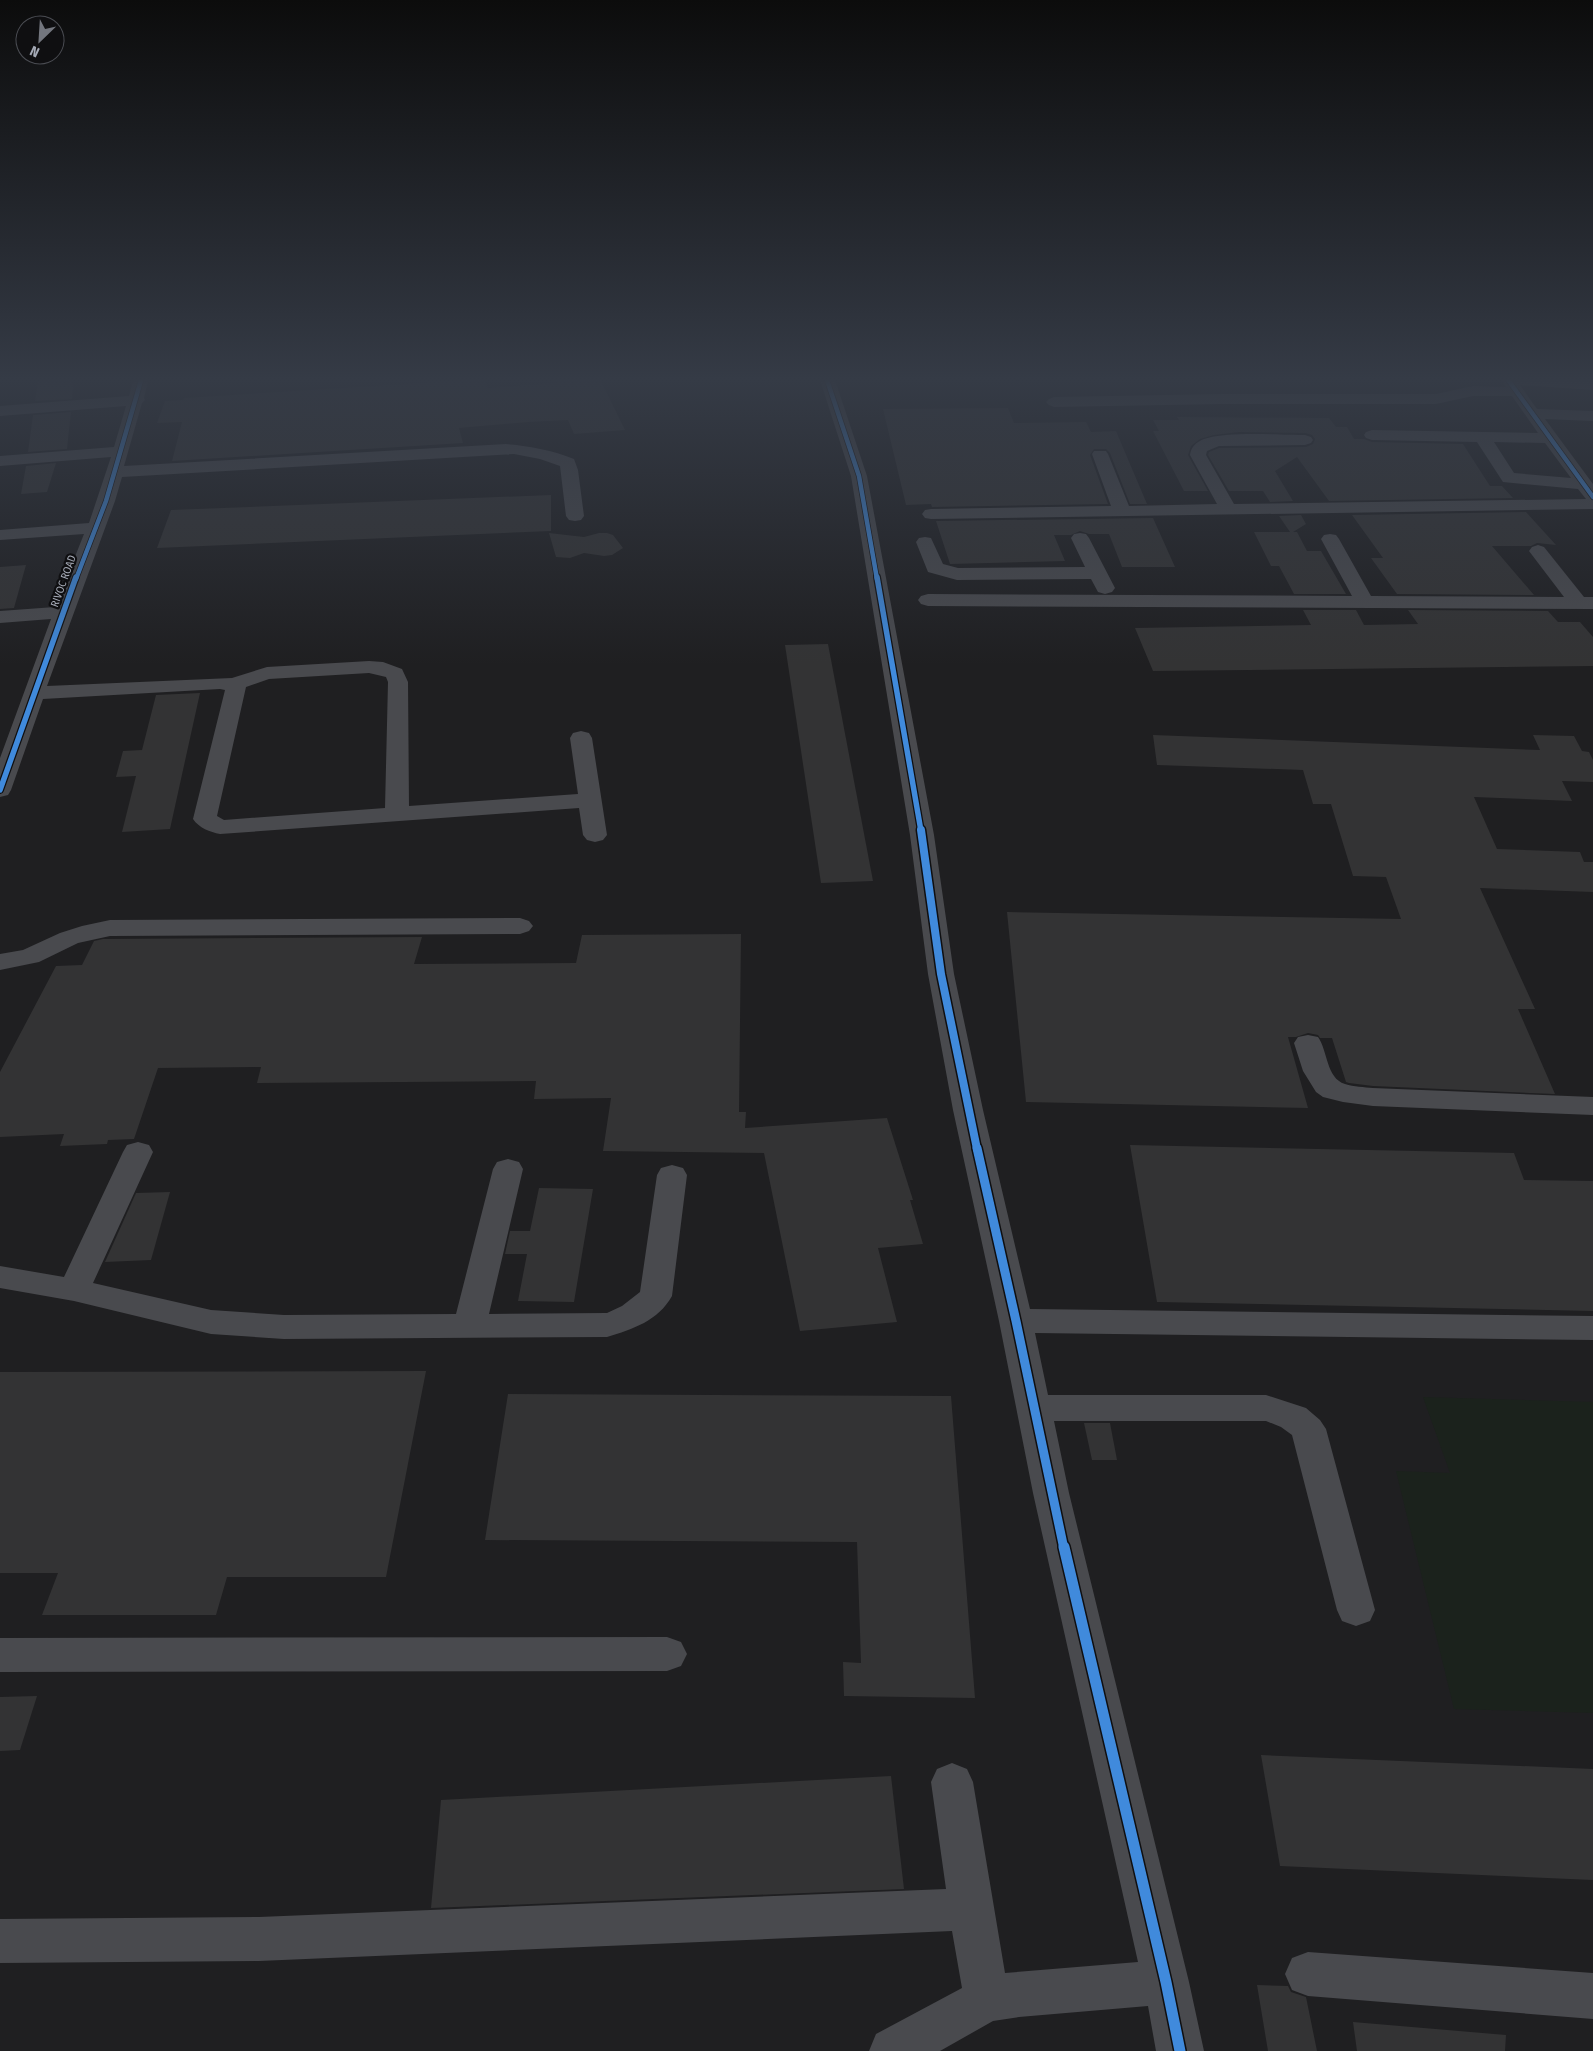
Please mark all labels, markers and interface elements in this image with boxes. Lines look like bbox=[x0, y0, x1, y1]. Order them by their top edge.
north arrow bbox=[15, 15, 65, 65]
text: N bbox=[27, 42, 42, 61]
street label: RIVOC ROAD bbox=[48, 553, 79, 609]

